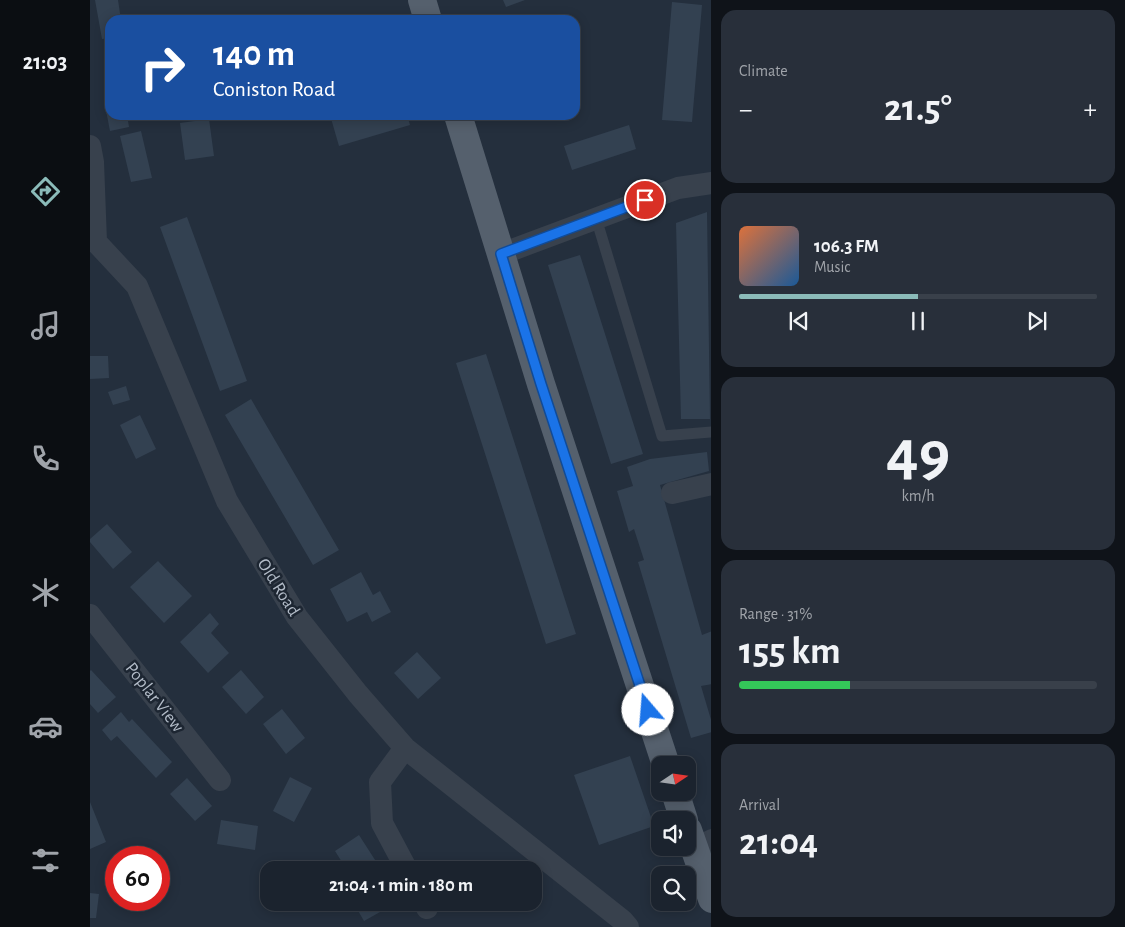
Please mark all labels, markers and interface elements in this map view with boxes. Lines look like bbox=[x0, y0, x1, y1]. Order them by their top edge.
icon: right bbox=[130, 35, 195, 100]
text: 140 m bbox=[213, 37, 295, 72]
text: 21:03 bbox=[23, 51, 67, 73]
text: Climate bbox=[739, 63, 788, 79]
text: Coniston Road bbox=[213, 78, 335, 100]
text: 21.5° bbox=[884, 90, 952, 128]
text: − bbox=[739, 96, 752, 124]
text: + bbox=[1084, 96, 1097, 124]
icon: directions bbox=[28, 174, 63, 209]
pin bbox=[624, 179, 666, 221]
icon: arrive bbox=[631, 186, 659, 214]
text: 106.3 FM bbox=[814, 237, 879, 256]
text: Music bbox=[814, 259, 850, 275]
icon: previous bbox=[785, 307, 813, 335]
icon: pause bbox=[904, 307, 932, 335]
icon: next bbox=[1023, 307, 1051, 335]
icon: music bbox=[28, 308, 63, 343]
text: 49 bbox=[886, 422, 950, 487]
icon: phone bbox=[28, 441, 63, 476]
text: km/h bbox=[901, 488, 935, 504]
street label: Old Road bbox=[254, 556, 303, 619]
icon: climate bbox=[28, 575, 63, 610]
text: Range · 31% bbox=[739, 606, 812, 622]
text: 155 km bbox=[739, 633, 841, 671]
street label: Poplar View bbox=[122, 659, 187, 736]
position arrow bbox=[621, 683, 673, 735]
icon: car bbox=[28, 709, 63, 744]
north arrow bbox=[651, 756, 696, 801]
map controls bbox=[651, 756, 696, 911]
text: Arrival bbox=[739, 797, 780, 813]
button: sound bbox=[651, 811, 696, 856]
text: 21:04 bbox=[739, 824, 818, 862]
icon: filters bbox=[28, 843, 63, 878]
speed limit sign: 60 bbox=[105, 846, 170, 911]
button: search bbox=[651, 866, 696, 911]
text: 21:04 · 1 min · 180 m bbox=[329, 876, 473, 895]

